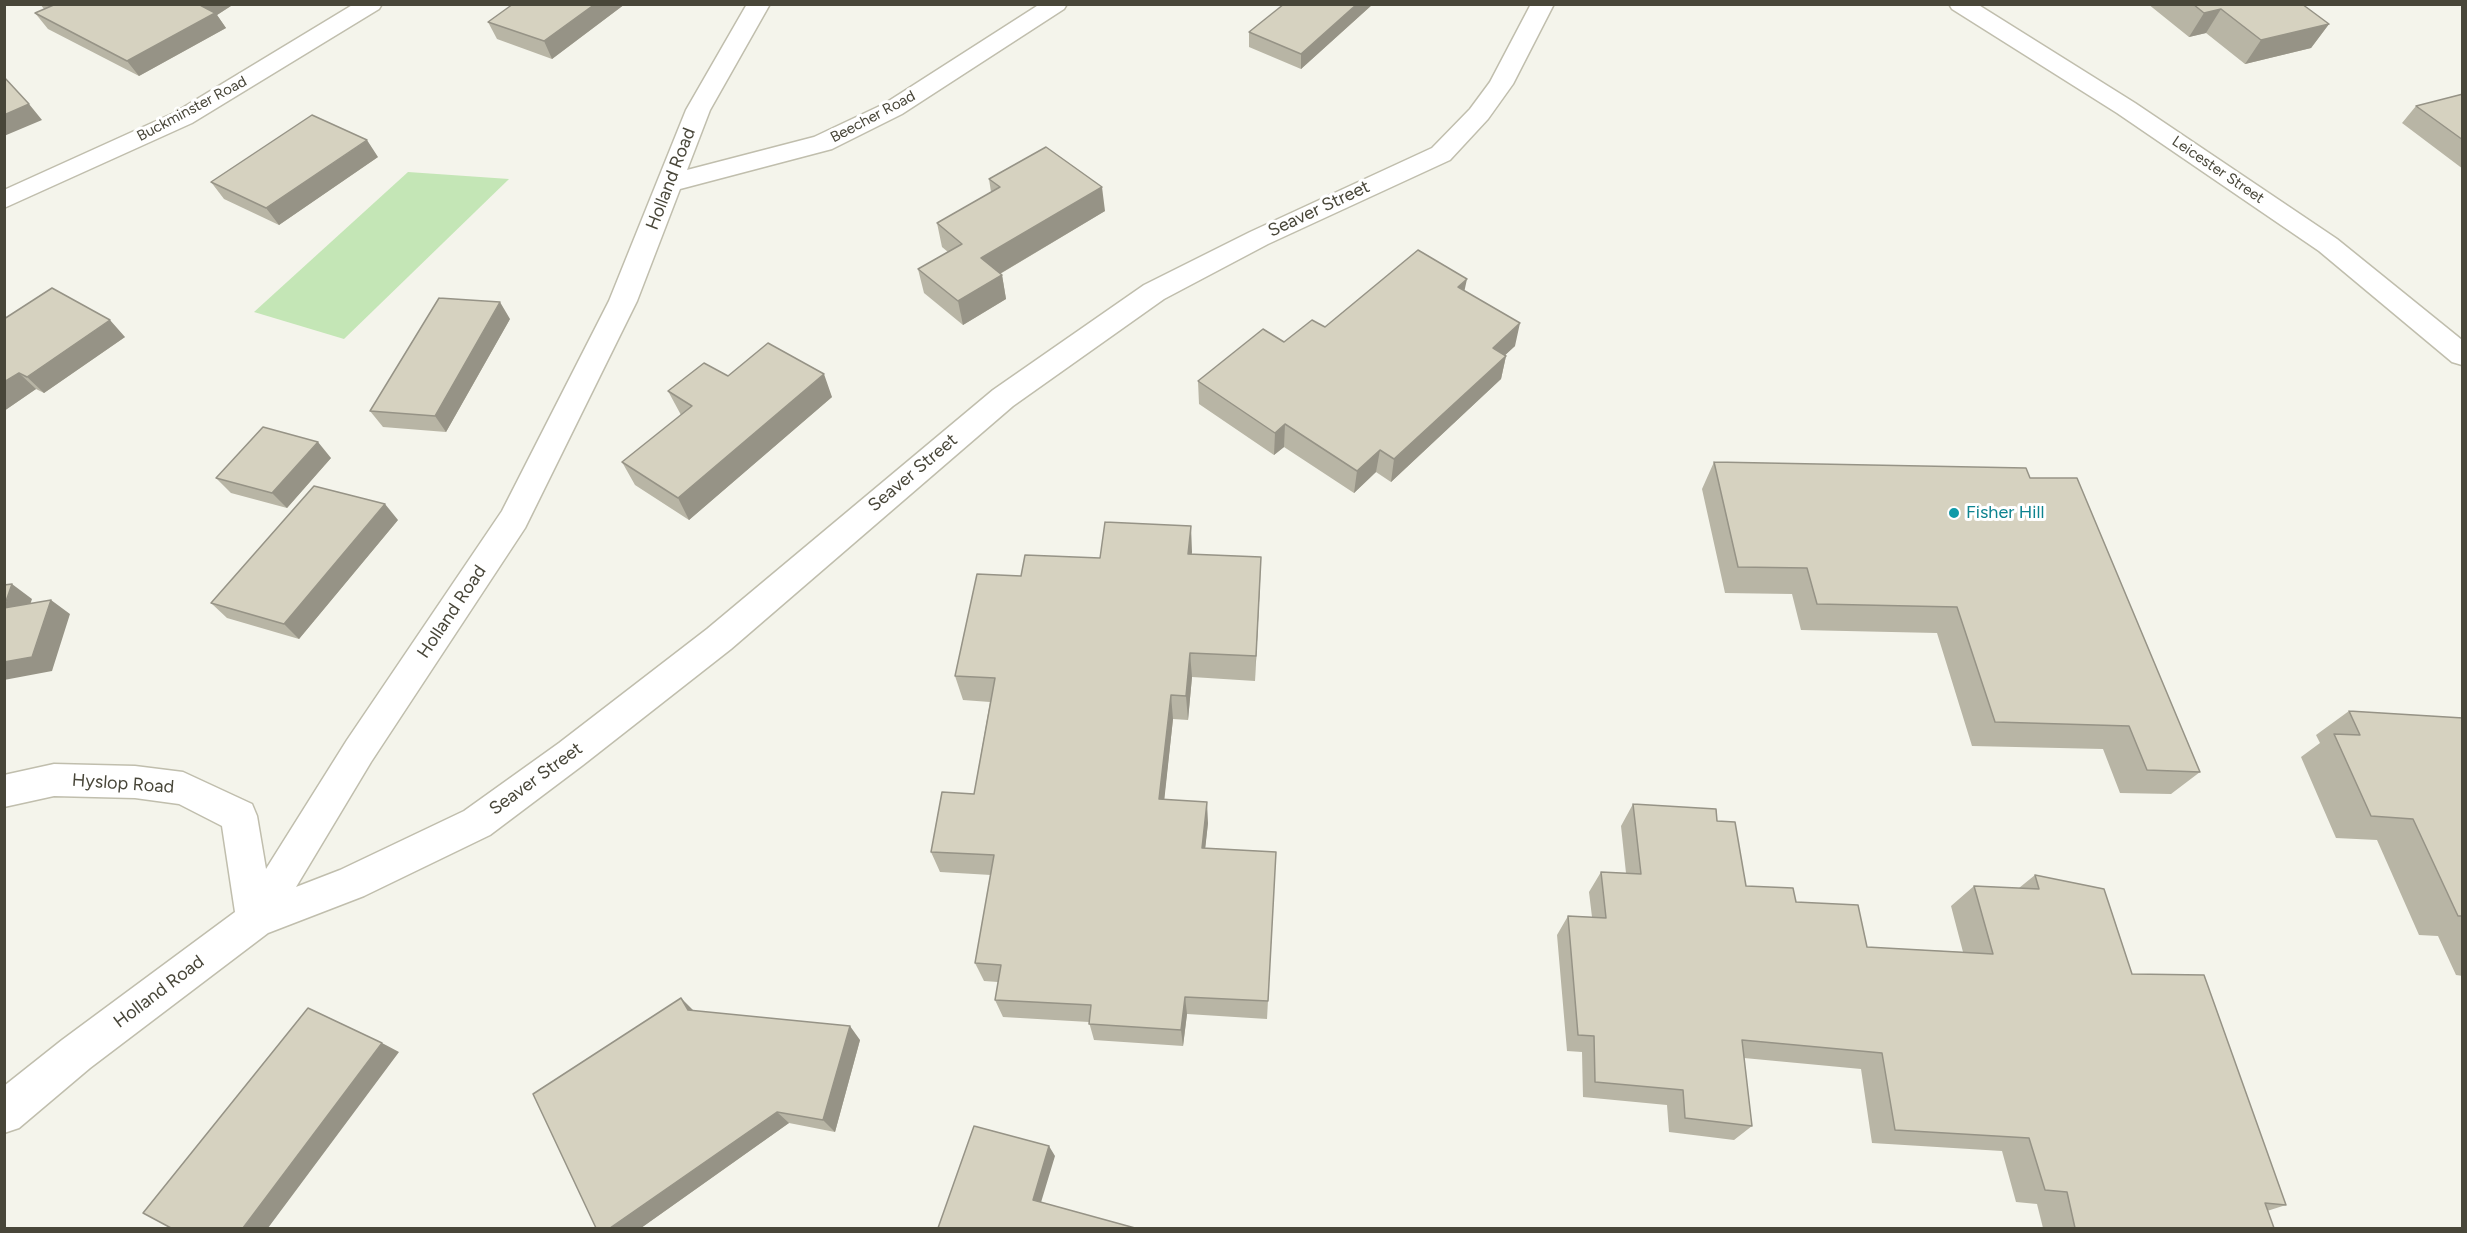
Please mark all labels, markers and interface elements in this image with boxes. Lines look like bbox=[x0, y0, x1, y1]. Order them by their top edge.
street label: Buckminster Road bbox=[134, 72, 250, 146]
street label: Beecher Road bbox=[827, 87, 919, 147]
street label: Holland Road bbox=[642, 125, 700, 233]
street label: Leicester Street bbox=[2168, 133, 2268, 207]
street label: Seaver Street bbox=[1265, 176, 1373, 242]
street label: Seaver Street bbox=[864, 429, 962, 517]
place label: Fisher Hill bbox=[1966, 502, 2044, 524]
marker: Fisher Hill bbox=[1947, 506, 1961, 520]
street label: Holland Road bbox=[413, 561, 491, 663]
street label: Seaver Street bbox=[485, 738, 587, 820]
street label: Hyslop Road bbox=[71, 770, 175, 798]
street label: Holland Road bbox=[110, 951, 208, 1033]

